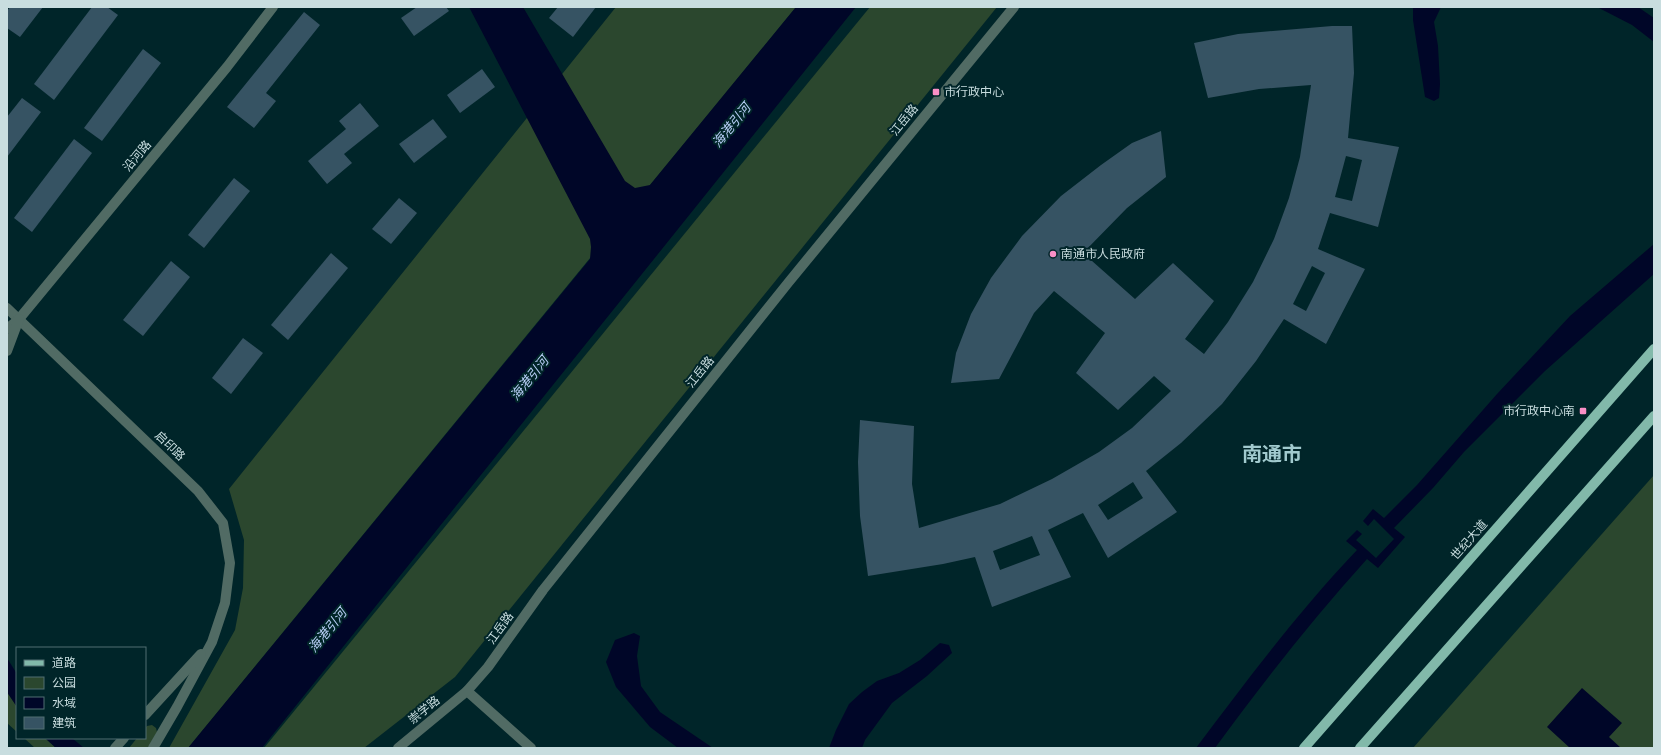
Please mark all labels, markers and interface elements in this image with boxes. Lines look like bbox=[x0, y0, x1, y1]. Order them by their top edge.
place label: 市行政中心 bbox=[944, 83, 1004, 100]
marker: 市行政中心 bbox=[931, 87, 941, 97]
water label: 海港引河 bbox=[708, 97, 756, 151]
street label: 江岳路 bbox=[886, 100, 922, 139]
street label: 沿河路 bbox=[119, 136, 155, 175]
place label: 南通市人民政府 bbox=[1061, 245, 1145, 262]
marker: 南通市人民政府 bbox=[1048, 249, 1058, 259]
water label: 海港引河 bbox=[506, 350, 554, 404]
street label: 江岳路 bbox=[682, 352, 718, 391]
place label: 市行政中心南 bbox=[1503, 402, 1575, 419]
marker: 市行政中心南 bbox=[1578, 406, 1588, 416]
street label: 启印路 bbox=[151, 427, 189, 464]
district label: 南通市 bbox=[1242, 440, 1302, 467]
street label: 世纪大道 bbox=[1446, 516, 1491, 563]
water label: 海港引河 bbox=[304, 602, 352, 656]
street label: 江岳路 bbox=[482, 608, 517, 647]
legend bbox=[16, 647, 146, 739]
text: 道路 bbox=[52, 654, 76, 671]
text: 公园 bbox=[52, 674, 76, 691]
street label: 崇学路 bbox=[404, 692, 443, 728]
text: 水域 bbox=[52, 694, 76, 711]
text: 建筑 bbox=[52, 714, 76, 731]

